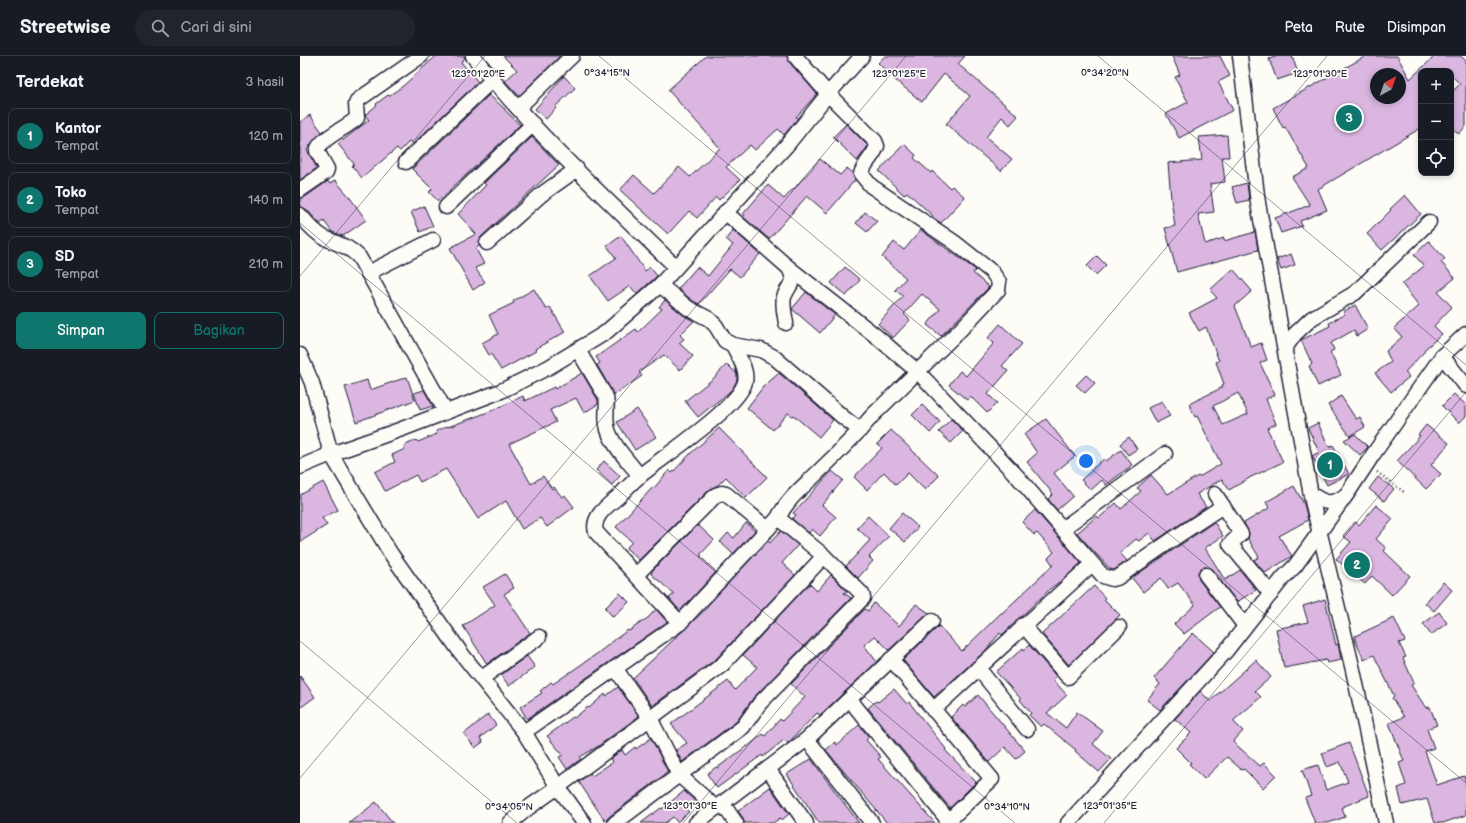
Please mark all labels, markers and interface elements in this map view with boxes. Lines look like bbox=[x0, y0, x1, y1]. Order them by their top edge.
search box bbox=[135, 10, 415, 46]
text: Streetwise bbox=[20, 16, 111, 39]
icon: search bbox=[149, 17, 171, 39]
text: Cari di sini bbox=[181, 18, 252, 37]
text: Peta bbox=[1284, 19, 1313, 36]
text: Rute bbox=[1335, 19, 1365, 36]
text: Disimpan bbox=[1387, 19, 1446, 36]
text: 0°34'15"N bbox=[584, 67, 630, 79]
text: 0°34'20"N bbox=[1081, 67, 1129, 79]
text: 123°01'20"E bbox=[451, 68, 506, 80]
text: 123°01'25"E bbox=[872, 68, 926, 80]
text: 123°01'30"E bbox=[1293, 68, 1348, 80]
north arrow bbox=[1370, 68, 1406, 104]
map controls bbox=[1418, 68, 1454, 176]
button: + bbox=[1418, 68, 1454, 104]
text: Terdekat bbox=[16, 72, 84, 92]
text: 3 hasil bbox=[246, 74, 284, 90]
pin: 3 bbox=[1336, 103, 1362, 133]
button: − bbox=[1418, 104, 1454, 140]
text: Kantor bbox=[55, 119, 101, 138]
text: 1 bbox=[27, 128, 33, 144]
text: 120 m bbox=[248, 128, 283, 144]
text: Tempat bbox=[55, 138, 99, 154]
button: locate bbox=[1418, 140, 1454, 176]
text: Toko bbox=[55, 183, 87, 202]
text: 2 bbox=[26, 192, 34, 208]
text: 140 m bbox=[248, 192, 283, 208]
text: Tempat bbox=[55, 202, 99, 218]
text: SD bbox=[55, 247, 75, 266]
text: 3 bbox=[26, 256, 34, 272]
text: 210 m bbox=[249, 256, 283, 272]
text: Tempat bbox=[55, 266, 99, 282]
button: Simpan bbox=[16, 312, 146, 349]
button: Bagikan bbox=[154, 312, 284, 349]
pin: 1 bbox=[1317, 450, 1343, 480]
your location bbox=[1076, 451, 1096, 471]
pin: 2 bbox=[1344, 550, 1370, 580]
text: 123°01'30"E bbox=[663, 800, 718, 812]
text: 123°01'35"E bbox=[1083, 800, 1138, 812]
text: 0°34'05"N bbox=[485, 801, 533, 813]
text: 0°34'10"N bbox=[984, 801, 1030, 813]

